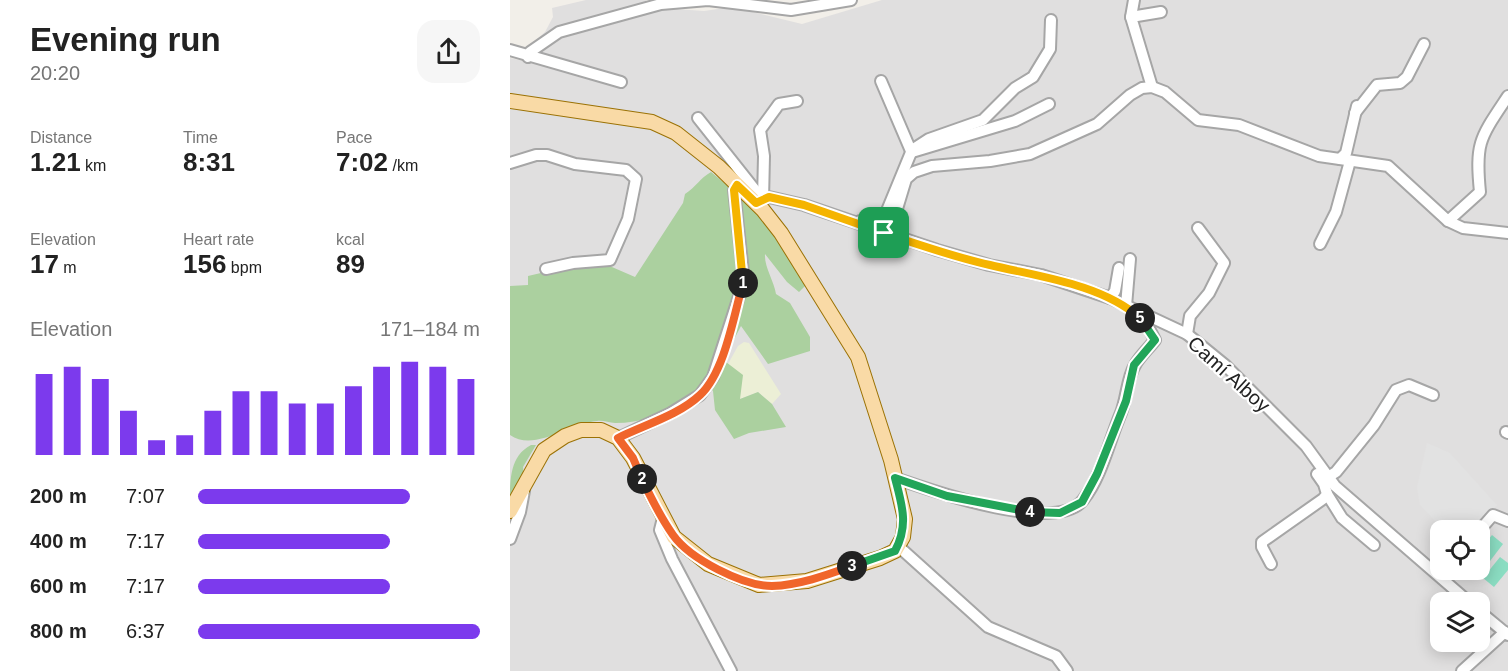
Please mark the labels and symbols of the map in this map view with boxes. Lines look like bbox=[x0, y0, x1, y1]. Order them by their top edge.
pin bbox=[858, 207, 909, 258]
pin: 1 bbox=[728, 268, 758, 298]
pin: 5 bbox=[1125, 303, 1155, 333]
street label: Camí Alboy bbox=[1184, 332, 1274, 416]
pin: 2 bbox=[627, 464, 657, 494]
pin: 4 bbox=[1015, 497, 1045, 527]
pin: 3 bbox=[837, 551, 867, 581]

